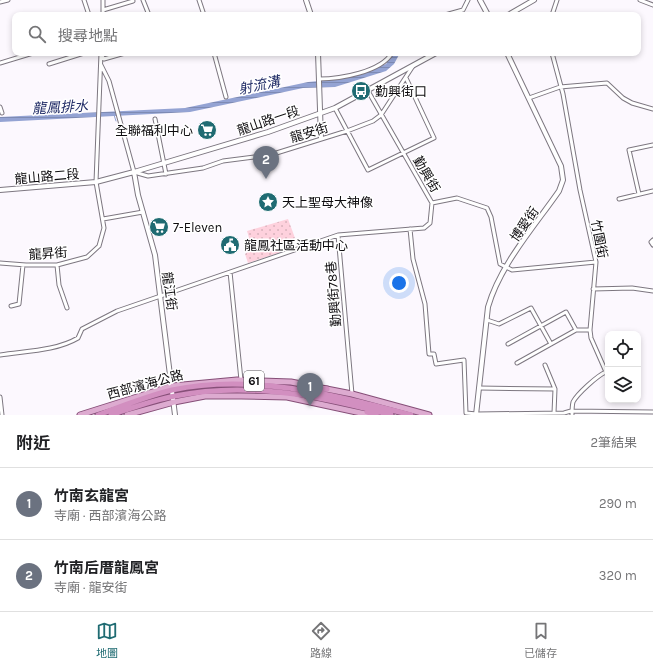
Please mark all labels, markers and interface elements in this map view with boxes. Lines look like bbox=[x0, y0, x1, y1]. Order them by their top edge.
search box bbox=[12, 12, 641, 56]
icon: search bbox=[26, 23, 48, 45]
text: 搜尋地點 bbox=[58, 27, 118, 45]
water label: 射流溝 bbox=[237, 72, 283, 98]
bus stop icon: 勤興街口 bbox=[350, 80, 372, 102]
place label: 勤興街口 bbox=[375, 84, 427, 99]
water label: 龍鳳排水 bbox=[32, 97, 89, 117]
street label: 龍山路一段 bbox=[235, 103, 301, 138]
supermarket icon: 全聯福利中心 bbox=[196, 119, 218, 141]
street label: 龍安街 bbox=[288, 120, 330, 145]
place label: 全聯福利中心 bbox=[115, 123, 193, 138]
pin: 2 bbox=[253, 146, 279, 179]
street label: 勤興街 bbox=[410, 154, 443, 195]
street label: 龍山路二段 bbox=[14, 166, 80, 187]
place icon: 天上聖母大神像 bbox=[257, 191, 279, 213]
place label: 天上聖母大神像 bbox=[282, 195, 373, 210]
street label: 博愛街 bbox=[507, 204, 542, 245]
supermarket icon: 7-Eleven bbox=[148, 216, 170, 238]
street label: 竹圍街 bbox=[588, 219, 611, 260]
place label: 7-Eleven bbox=[173, 220, 222, 235]
public building icon: 龍鳳社區活動中心 bbox=[219, 234, 241, 256]
place label: 龍鳳社區活動中心 bbox=[244, 238, 348, 253]
street label: 龍昇街 bbox=[28, 245, 68, 262]
street label: 勤興街78巷 bbox=[323, 260, 344, 328]
street label: 龍江街 bbox=[159, 271, 180, 311]
your location bbox=[389, 273, 409, 293]
map controls bbox=[605, 331, 641, 403]
button: locate bbox=[605, 331, 641, 367]
street label: 西部濱海公路 bbox=[106, 367, 185, 402]
button: layers bbox=[605, 367, 641, 403]
road number: 61 bbox=[244, 371, 264, 391]
pin: 1 bbox=[297, 373, 323, 406]
text: 附近 bbox=[16, 433, 50, 453]
text: 2筆結果 bbox=[590, 435, 637, 450]
text: 竹南玄龍宮 bbox=[54, 487, 129, 505]
text: 1 bbox=[27, 496, 31, 511]
text: 290 m bbox=[599, 496, 637, 511]
text: 寺廟 · 西部濱海公路 bbox=[54, 508, 167, 523]
text: 竹南后厝龍鳳宮 bbox=[54, 559, 159, 577]
text: 2 bbox=[25, 568, 33, 583]
text: 320 m bbox=[599, 568, 637, 583]
text: 寺廟 · 龍安街 bbox=[54, 580, 128, 595]
tab: 地圖 bbox=[96, 620, 118, 660]
tab: 路線 bbox=[310, 620, 332, 660]
tab: 已儲存 bbox=[524, 620, 557, 660]

